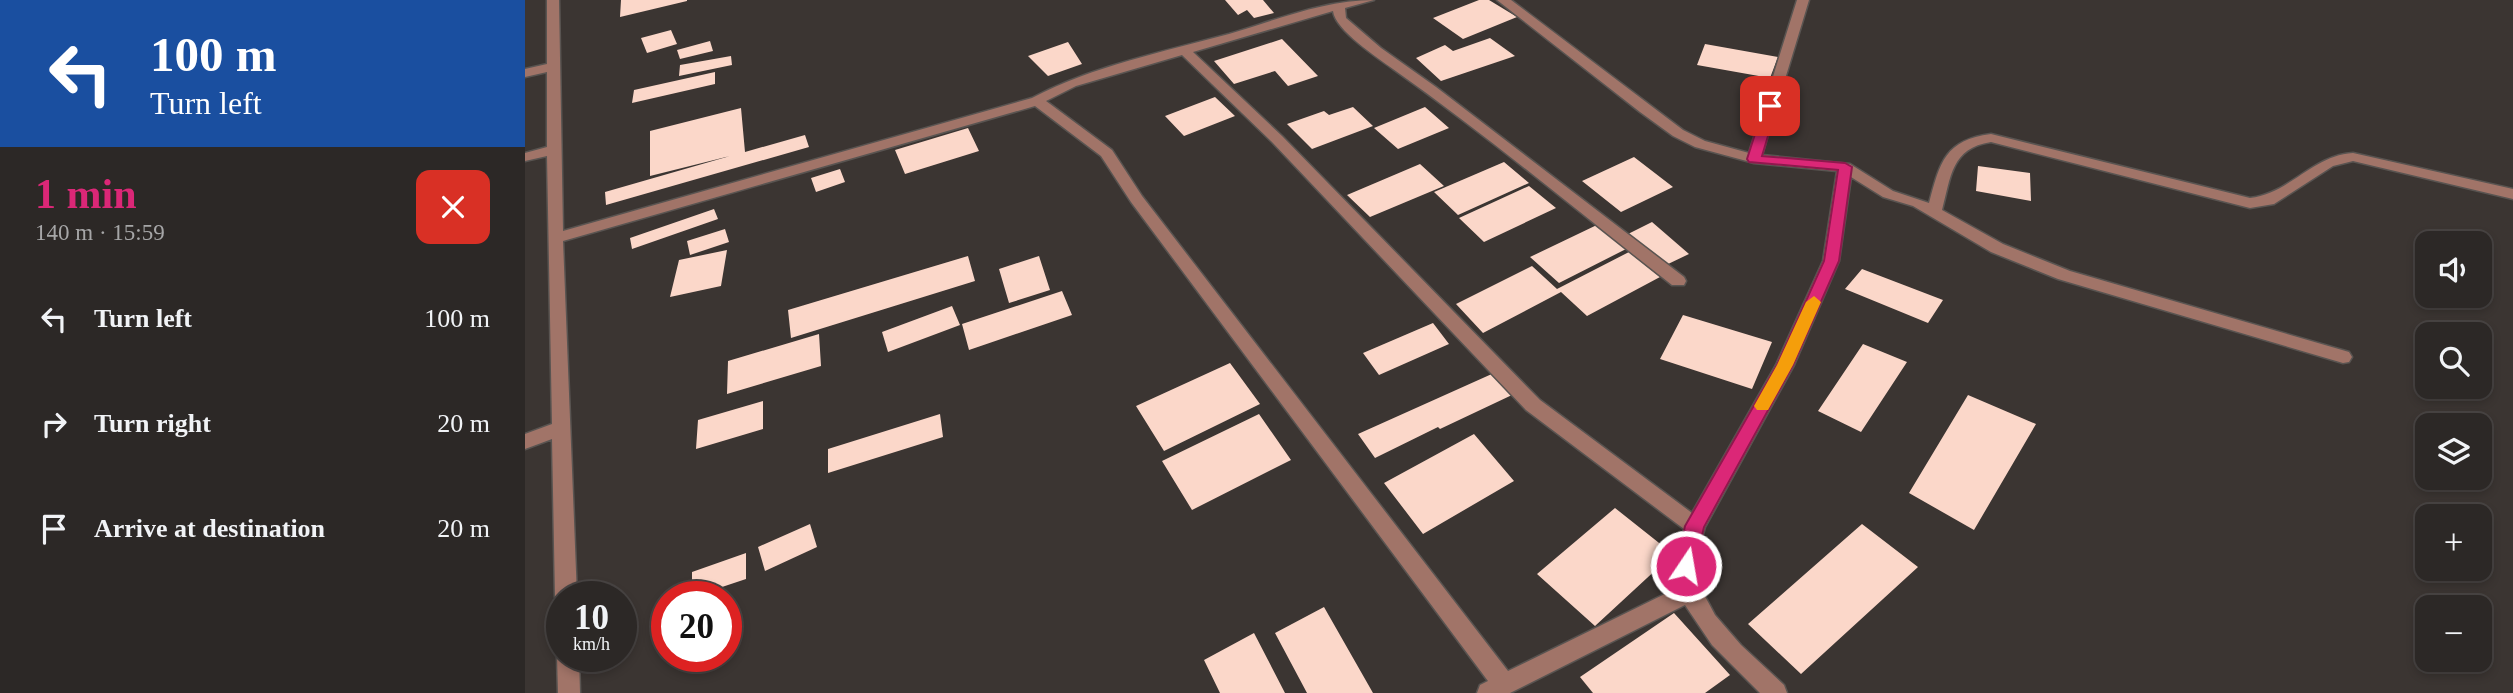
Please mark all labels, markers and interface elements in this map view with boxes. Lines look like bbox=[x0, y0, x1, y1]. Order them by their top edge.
text: 100 m bbox=[150, 27, 277, 82]
icon: left bbox=[35, 28, 126, 119]
pin bbox=[1740, 76, 1800, 136]
text: Turn left bbox=[150, 85, 262, 121]
icon: arrive bbox=[1751, 87, 1789, 125]
button: close bbox=[416, 170, 490, 244]
text: 1 min bbox=[35, 171, 137, 217]
text: 140 m · 15:59 bbox=[35, 220, 165, 245]
map controls bbox=[2415, 231, 2492, 672]
button: sound bbox=[2415, 231, 2492, 308]
icon: left bbox=[35, 300, 73, 338]
text: Turn left bbox=[94, 304, 192, 333]
text: 100 m bbox=[424, 304, 490, 333]
button: search bbox=[2415, 322, 2492, 399]
icon: right bbox=[35, 405, 73, 443]
text: Turn right bbox=[94, 409, 211, 438]
text: 20 m bbox=[437, 409, 490, 438]
button: layers bbox=[2415, 413, 2492, 490]
button: + bbox=[2415, 504, 2492, 581]
icon: arrive bbox=[35, 510, 73, 548]
text: Arrive at destination bbox=[94, 514, 325, 543]
text: 20 m bbox=[437, 514, 490, 543]
position arrow bbox=[1649, 529, 1723, 603]
speed limit sign: 20 bbox=[651, 581, 742, 672]
button: − bbox=[2415, 595, 2492, 672]
text: 10 bbox=[574, 598, 609, 637]
text: km/h bbox=[573, 634, 610, 654]

